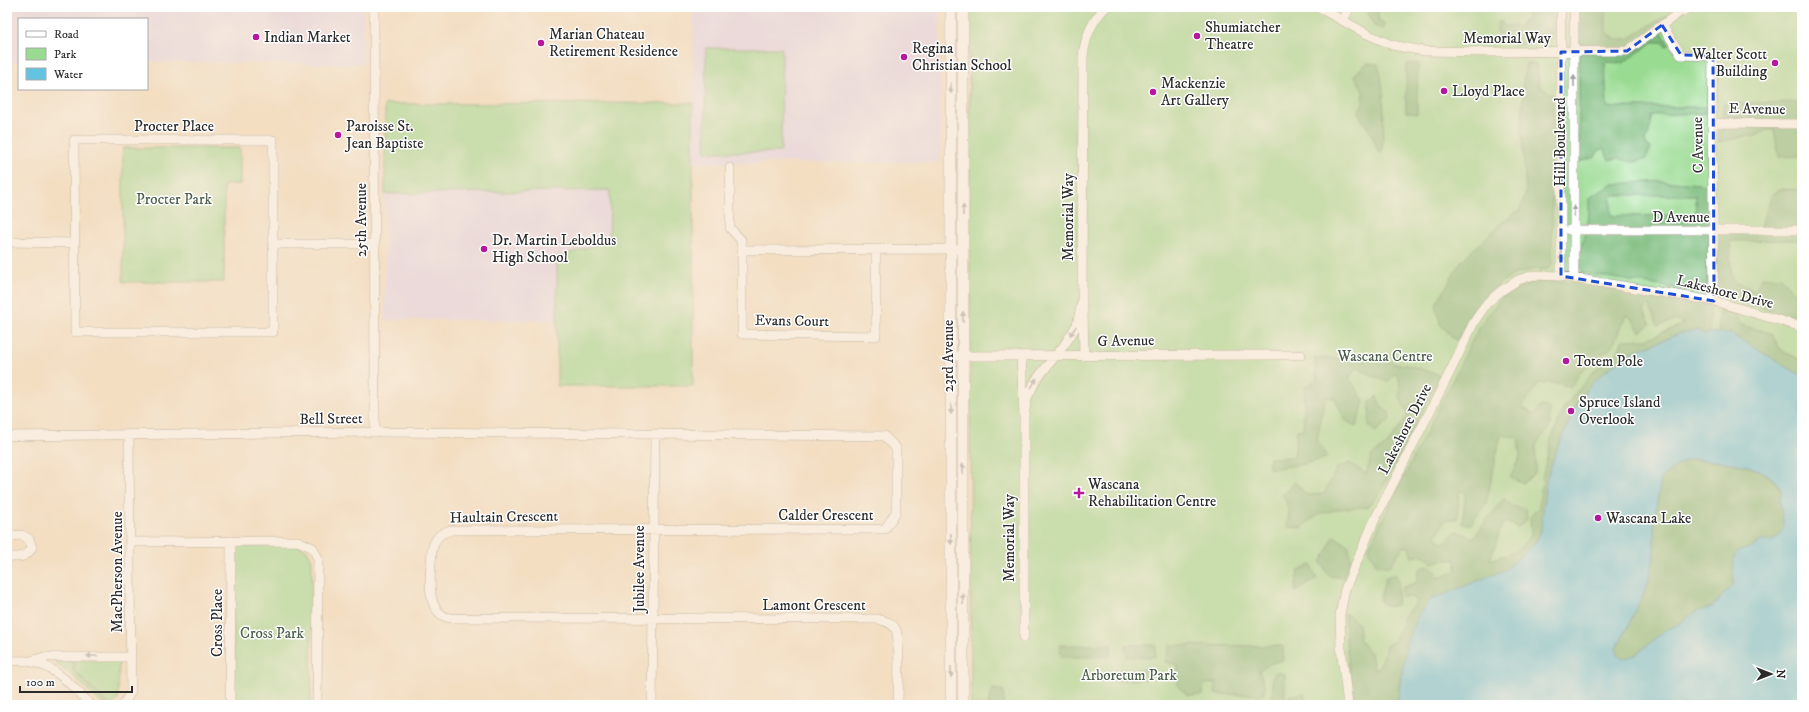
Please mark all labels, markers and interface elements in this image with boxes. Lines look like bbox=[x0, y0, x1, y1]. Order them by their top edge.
legend bbox=[18, 18, 148, 90]
place label: Shumiatcher Theatre bbox=[1205, 18, 1281, 54]
place label: Marian Chateau Retirement Residence bbox=[549, 25, 678, 61]
text: Road bbox=[54, 27, 79, 42]
place label: Indian Market bbox=[264, 28, 351, 47]
street label: Memorial Way bbox=[1463, 29, 1552, 48]
marker: Shumiatcher Theatre bbox=[1192, 31, 1202, 41]
marker: Indian Market bbox=[251, 32, 261, 42]
marker: Marian Chateau Retirement Residence bbox=[536, 38, 546, 48]
place label: Regina Christian School bbox=[912, 39, 1012, 75]
place label: Walter Scott Building bbox=[1691, 45, 1768, 81]
text: Park bbox=[54, 47, 76, 62]
marker: Regina Christian School bbox=[899, 52, 909, 62]
marker: Walter Scott Building bbox=[1770, 58, 1780, 68]
text: Water bbox=[53, 67, 83, 82]
place label: Mackenzie Art Gallery bbox=[1161, 74, 1230, 110]
one-way arrow bbox=[1571, 74, 1577, 87]
one-way arrow bbox=[948, 82, 954, 95]
place label: Lloyd Place bbox=[1452, 82, 1525, 101]
marker: Lloyd Place bbox=[1439, 86, 1449, 96]
marker: Mackenzie Art Gallery bbox=[1148, 87, 1158, 97]
street label: Hill Boulevard bbox=[1551, 97, 1570, 187]
street label: E Avenue bbox=[1728, 99, 1786, 119]
street label: Procter Place bbox=[134, 117, 214, 136]
place label: Paroisse St. Jean Baptiste bbox=[344, 117, 423, 153]
street label: C Avenue bbox=[1688, 117, 1708, 173]
marker: Paroisse St. Jean Baptiste bbox=[333, 130, 343, 140]
street label: Memorial Way bbox=[1059, 172, 1078, 261]
street label: 25th Avenue bbox=[352, 183, 371, 257]
park label: Procter Park bbox=[136, 190, 212, 209]
one-way arrow bbox=[960, 203, 966, 216]
one-way arrow bbox=[1571, 204, 1577, 217]
street label: D Avenue bbox=[1652, 208, 1710, 227]
place label: Dr. Martin Leboldus High School bbox=[492, 231, 616, 267]
marker: Dr. Martin Leboldus High School bbox=[479, 244, 489, 254]
one-way arrow bbox=[1558, 250, 1564, 263]
street label: Lakeshore Drive bbox=[1675, 271, 1775, 313]
one-way arrow bbox=[960, 310, 966, 323]
street label: Evans Court bbox=[755, 311, 829, 331]
street label: 23rd Avenue bbox=[939, 320, 958, 392]
one-way arrow bbox=[1069, 326, 1077, 336]
street label: G Avenue bbox=[1097, 331, 1155, 351]
park label: Wascana Centre bbox=[1336, 347, 1433, 366]
place label: Totem Pole bbox=[1574, 352, 1643, 371]
marker: Totem Pole bbox=[1561, 356, 1571, 366]
one-way arrow bbox=[1031, 377, 1038, 389]
street label: Lakeshore Drive bbox=[1374, 381, 1436, 477]
place label: Spruce Island Overlook bbox=[1579, 393, 1661, 429]
one-way arrow bbox=[948, 403, 954, 416]
marker: Spruce Island Overlook bbox=[1566, 406, 1576, 416]
street label: Bell Street bbox=[299, 409, 363, 429]
one-way arrow bbox=[960, 462, 966, 475]
place label: Wascana Rehabilitation Centre bbox=[1087, 475, 1216, 511]
marker: Wascana Rehabilitation Centre bbox=[1073, 487, 1085, 499]
street label: Memorial Way bbox=[1000, 493, 1019, 582]
street label: Calder Crescent bbox=[778, 506, 874, 525]
street label: Haultain Crescent bbox=[449, 507, 559, 527]
place label: Wascana Lake bbox=[1605, 509, 1691, 528]
street label: MacPherson Avenue bbox=[108, 511, 127, 633]
marker: Wascana Lake bbox=[1593, 513, 1603, 523]
street label: Jubilee Avenue bbox=[630, 525, 649, 615]
one-way arrow bbox=[948, 533, 954, 546]
street label: Cross Place bbox=[208, 589, 227, 657]
one-way arrow bbox=[960, 592, 966, 605]
street label: Lamont Crescent bbox=[762, 596, 866, 615]
park label: Cross Park bbox=[240, 624, 305, 643]
one-way arrow bbox=[85, 653, 98, 659]
north arrow bbox=[1751, 654, 1791, 694]
one-way arrow bbox=[948, 666, 954, 679]
park label: Arboretum Park bbox=[1081, 666, 1177, 685]
scale bar bbox=[20, 668, 132, 694]
text: N bbox=[1773, 669, 1787, 679]
text: 100 m bbox=[26, 675, 55, 690]

